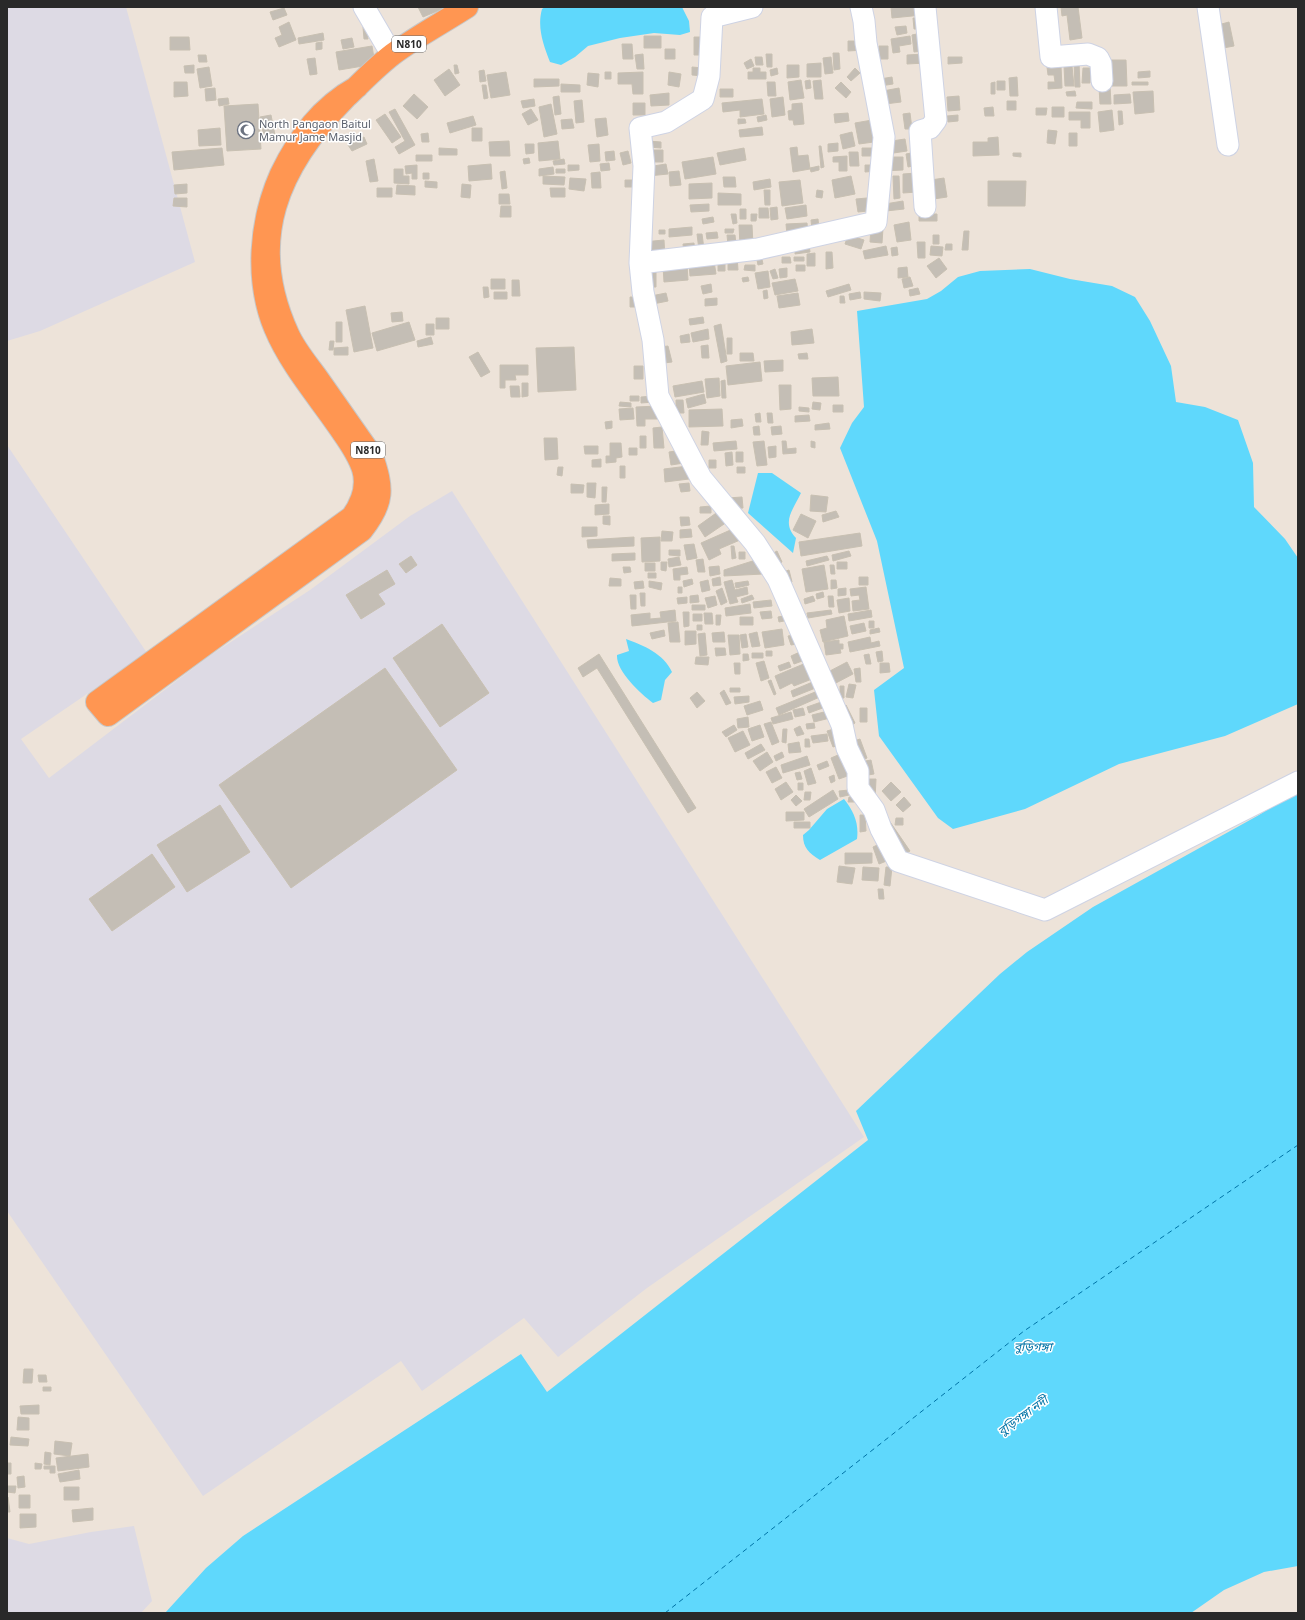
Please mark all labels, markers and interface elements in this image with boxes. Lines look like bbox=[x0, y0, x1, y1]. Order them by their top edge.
road number: N810 bbox=[392, 36, 426, 52]
place label: North Pangaon Baitul Mamur Jame Masjid bbox=[259, 116, 371, 144]
mosque icon: North Pangaon Baitul Mamur Jame Masjid bbox=[236, 120, 256, 140]
road number: N810 bbox=[351, 442, 385, 458]
water label: বুড়িগঙ্গা bbox=[1014, 1338, 1055, 1355]
water label: বুড়িগঙ্গা নদী bbox=[994, 1390, 1054, 1440]

